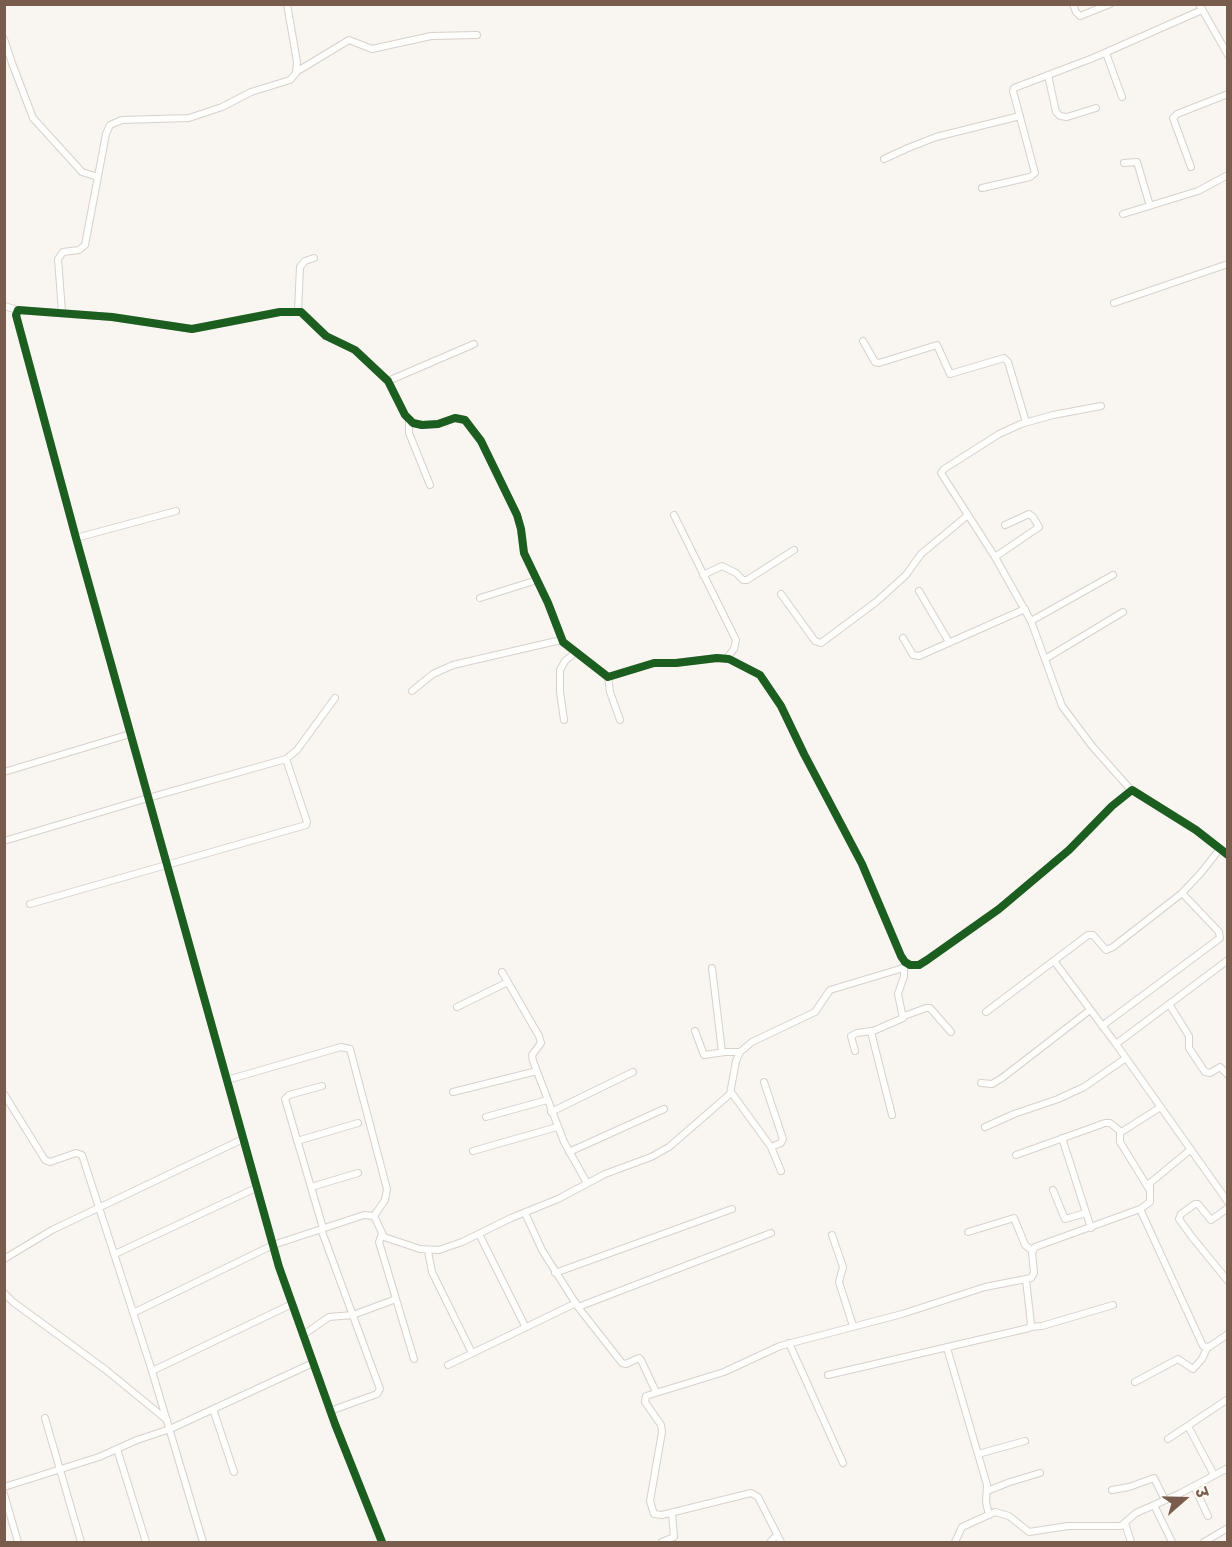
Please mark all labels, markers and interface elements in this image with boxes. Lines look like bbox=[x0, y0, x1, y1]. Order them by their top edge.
north arrow bbox=[1154, 1469, 1214, 1529]
text: उ bbox=[1189, 1484, 1214, 1501]

